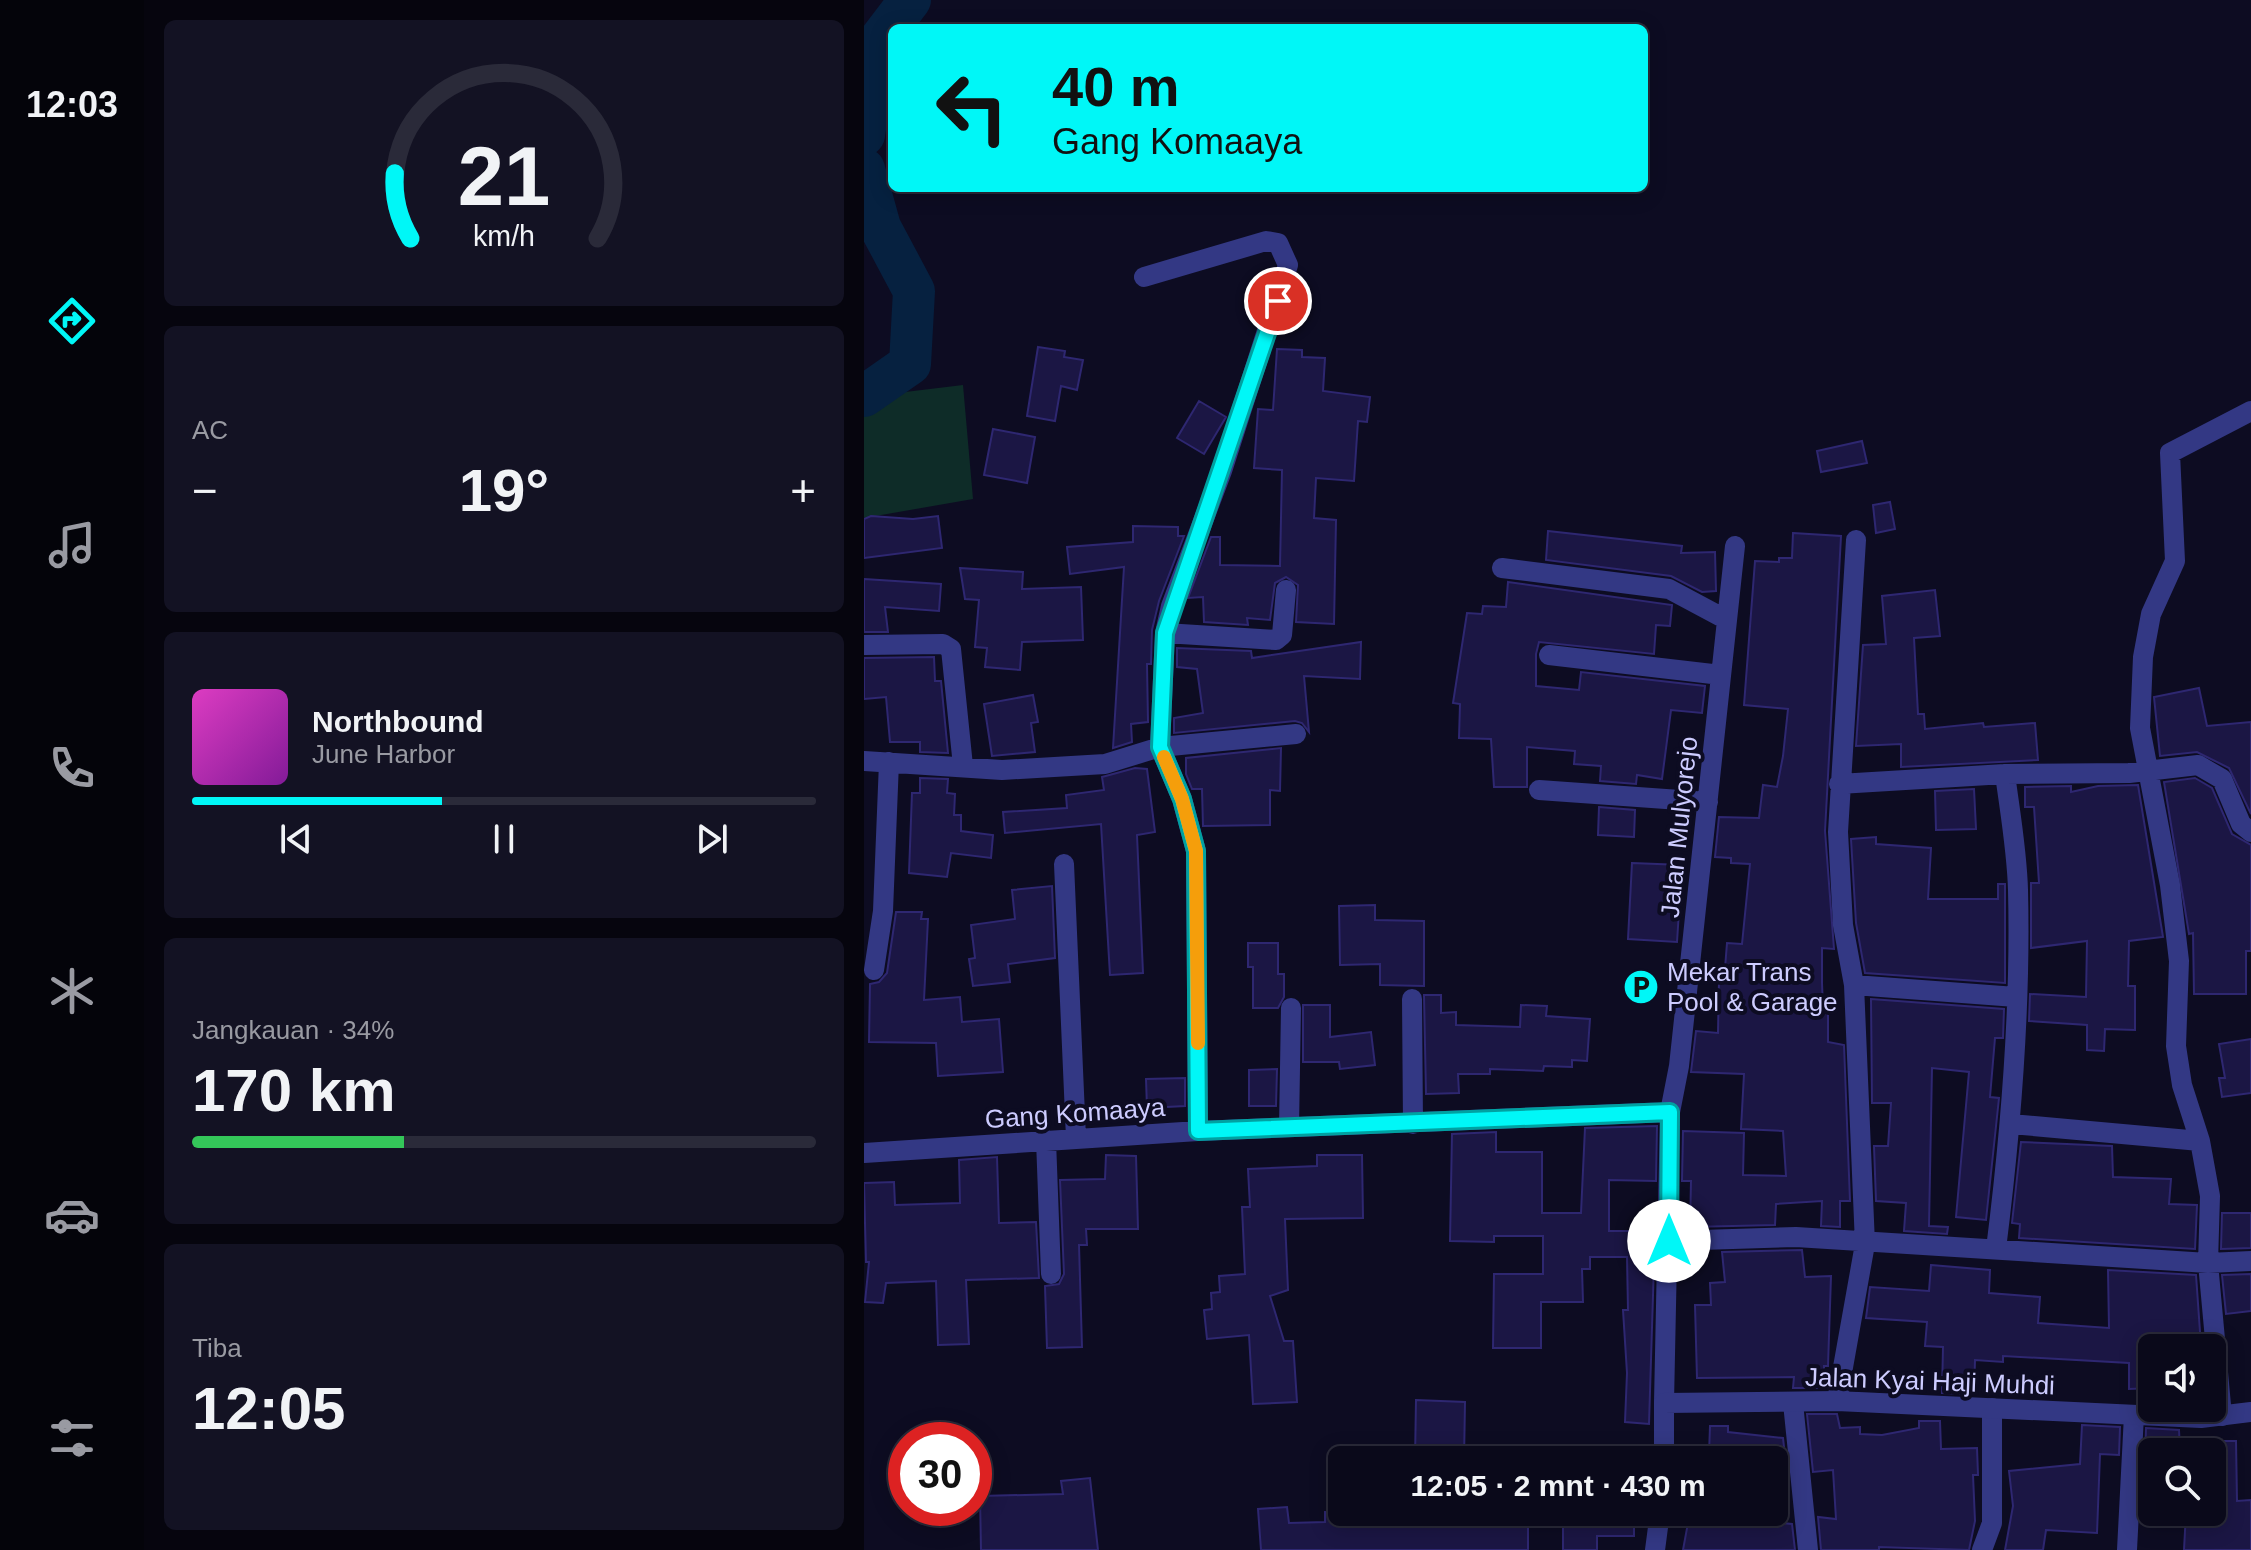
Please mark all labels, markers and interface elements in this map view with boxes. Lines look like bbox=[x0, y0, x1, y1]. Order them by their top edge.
text: 40 m bbox=[1052, 55, 1180, 118]
icon: left bbox=[920, 56, 1024, 160]
text: 12:03 bbox=[26, 84, 118, 125]
text: Gang Komaaya bbox=[1052, 121, 1302, 162]
text: 21 bbox=[458, 130, 550, 223]
text: km/h bbox=[473, 220, 535, 252]
pin bbox=[1244, 267, 1312, 335]
icon: arrive bbox=[1256, 279, 1300, 323]
icon: directions bbox=[44, 293, 100, 349]
text: AC bbox=[192, 415, 228, 445]
text: 19° bbox=[459, 457, 549, 524]
text: − bbox=[192, 466, 218, 515]
text: + bbox=[790, 466, 816, 515]
icon: music bbox=[44, 517, 100, 573]
text: Northbound bbox=[312, 705, 484, 738]
street label: Jalan Mulyorejo bbox=[1655, 735, 1703, 919]
text: June Harbor bbox=[312, 739, 455, 769]
icon: phone bbox=[44, 740, 100, 796]
icon: previous bbox=[274, 817, 318, 861]
icon: pause bbox=[482, 817, 526, 861]
icon: next bbox=[690, 817, 734, 861]
place label: Mekar Trans Pool & Garage bbox=[1667, 957, 1838, 1017]
icon: climate bbox=[44, 963, 100, 1019]
parking icon: Mekar Trans Pool & Garage bbox=[1622, 968, 1660, 1006]
text: Jangkauan · 34% bbox=[192, 1015, 394, 1045]
text: 170 km bbox=[192, 1057, 396, 1124]
street label: Gang Komaaya bbox=[984, 1092, 1167, 1134]
icon: car bbox=[44, 1187, 100, 1243]
position arrow bbox=[1627, 1199, 1711, 1283]
text: Tiba bbox=[192, 1333, 242, 1363]
map controls bbox=[2138, 1334, 2226, 1526]
button: sound bbox=[2138, 1334, 2226, 1422]
street label: Jalan Kyai Haji Muhdi bbox=[1805, 1362, 2055, 1400]
text: 12:05 bbox=[192, 1375, 345, 1442]
icon: filters bbox=[44, 1410, 100, 1466]
speed limit sign: 30 bbox=[888, 1422, 992, 1526]
button: search bbox=[2138, 1438, 2226, 1526]
text: 12:05 · 2 mnt · 430 m bbox=[1410, 1469, 1706, 1502]

